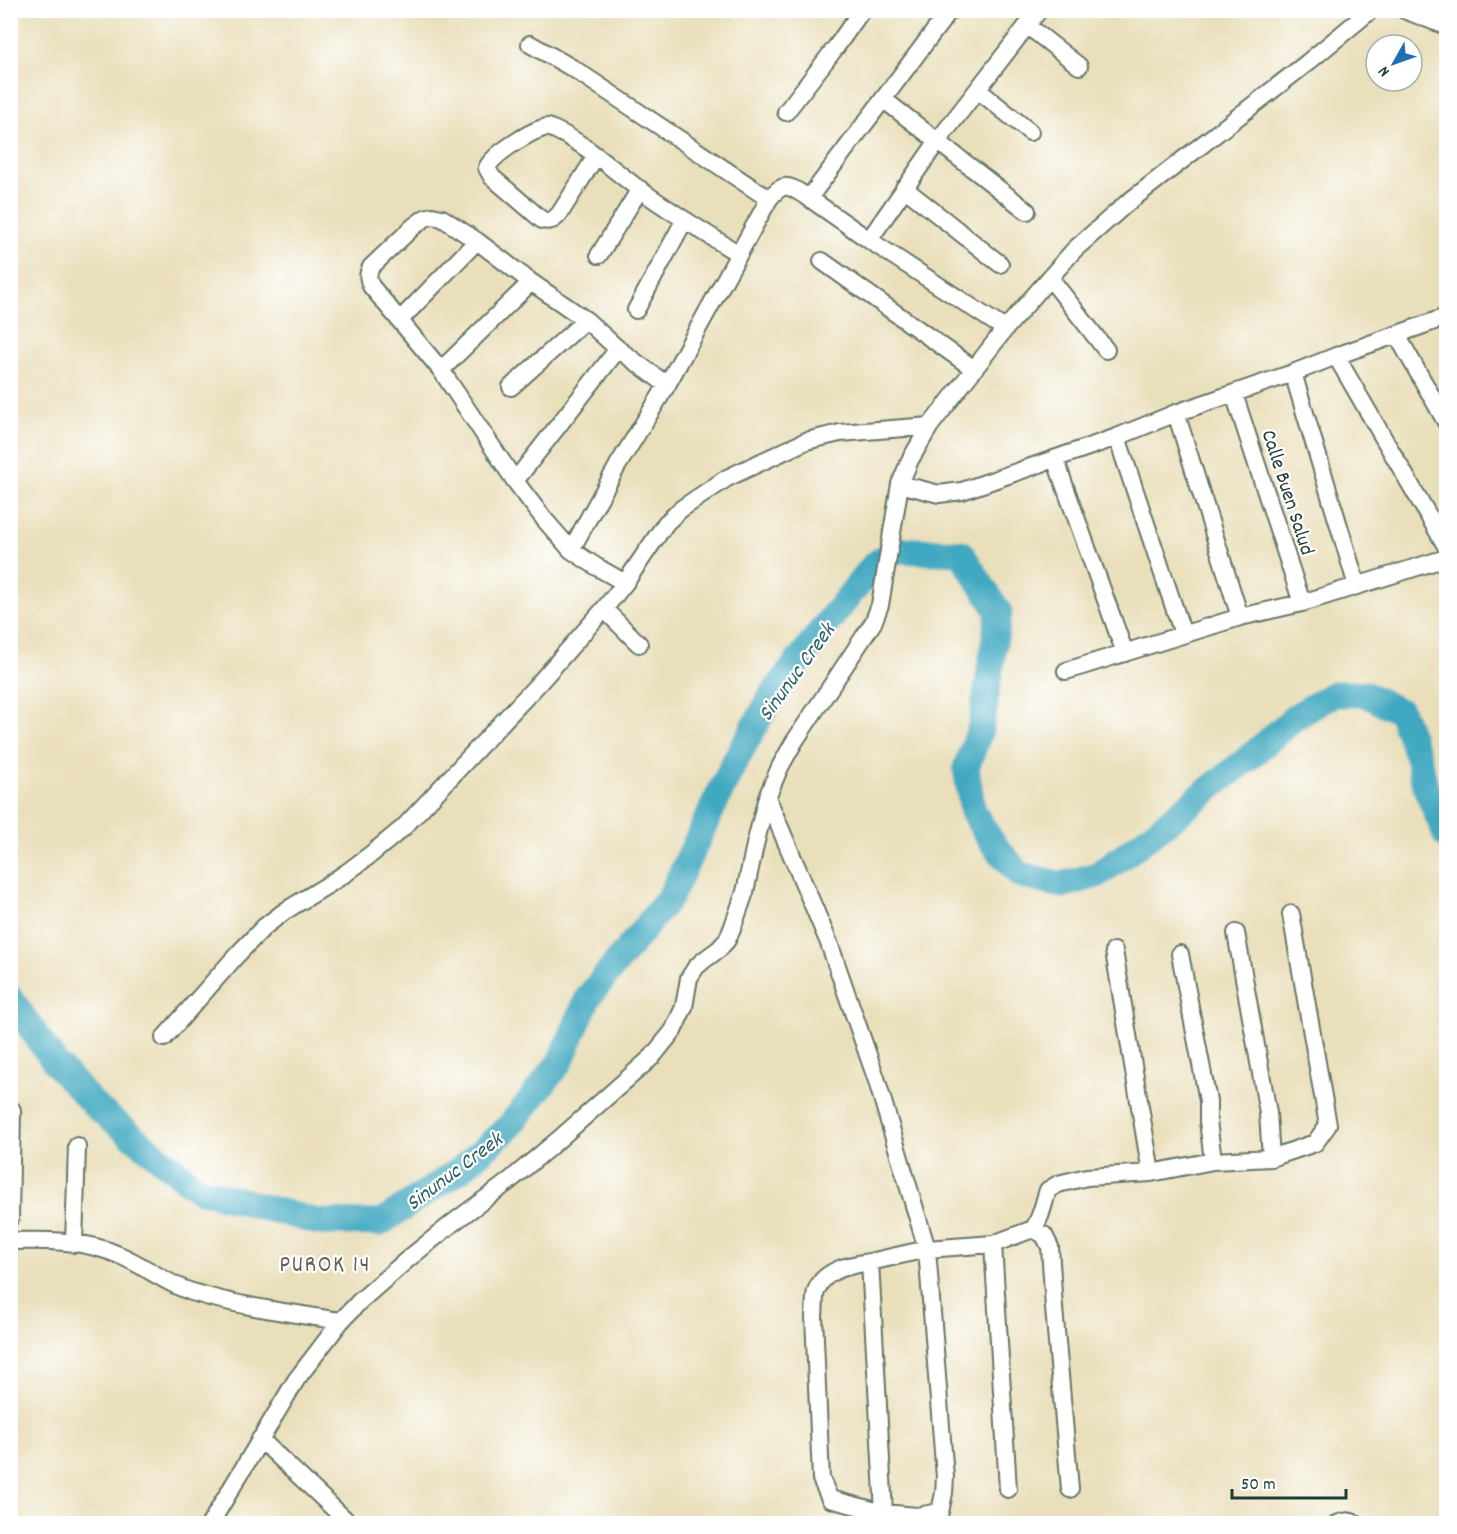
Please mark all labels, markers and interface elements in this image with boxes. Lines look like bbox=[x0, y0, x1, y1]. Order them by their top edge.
north arrow bbox=[1364, 33, 1424, 93]
text: N bbox=[1373, 61, 1396, 81]
street label: Calle Buen Salud bbox=[1252, 426, 1321, 559]
water label: Sinunuc Creek bbox=[752, 616, 845, 728]
water label: Sinunuc Creek bbox=[400, 1125, 512, 1220]
district label: PUROK 14 bbox=[279, 1249, 371, 1283]
scale bar bbox=[1232, 1462, 1346, 1500]
text: 50 m bbox=[1241, 1473, 1276, 1498]

